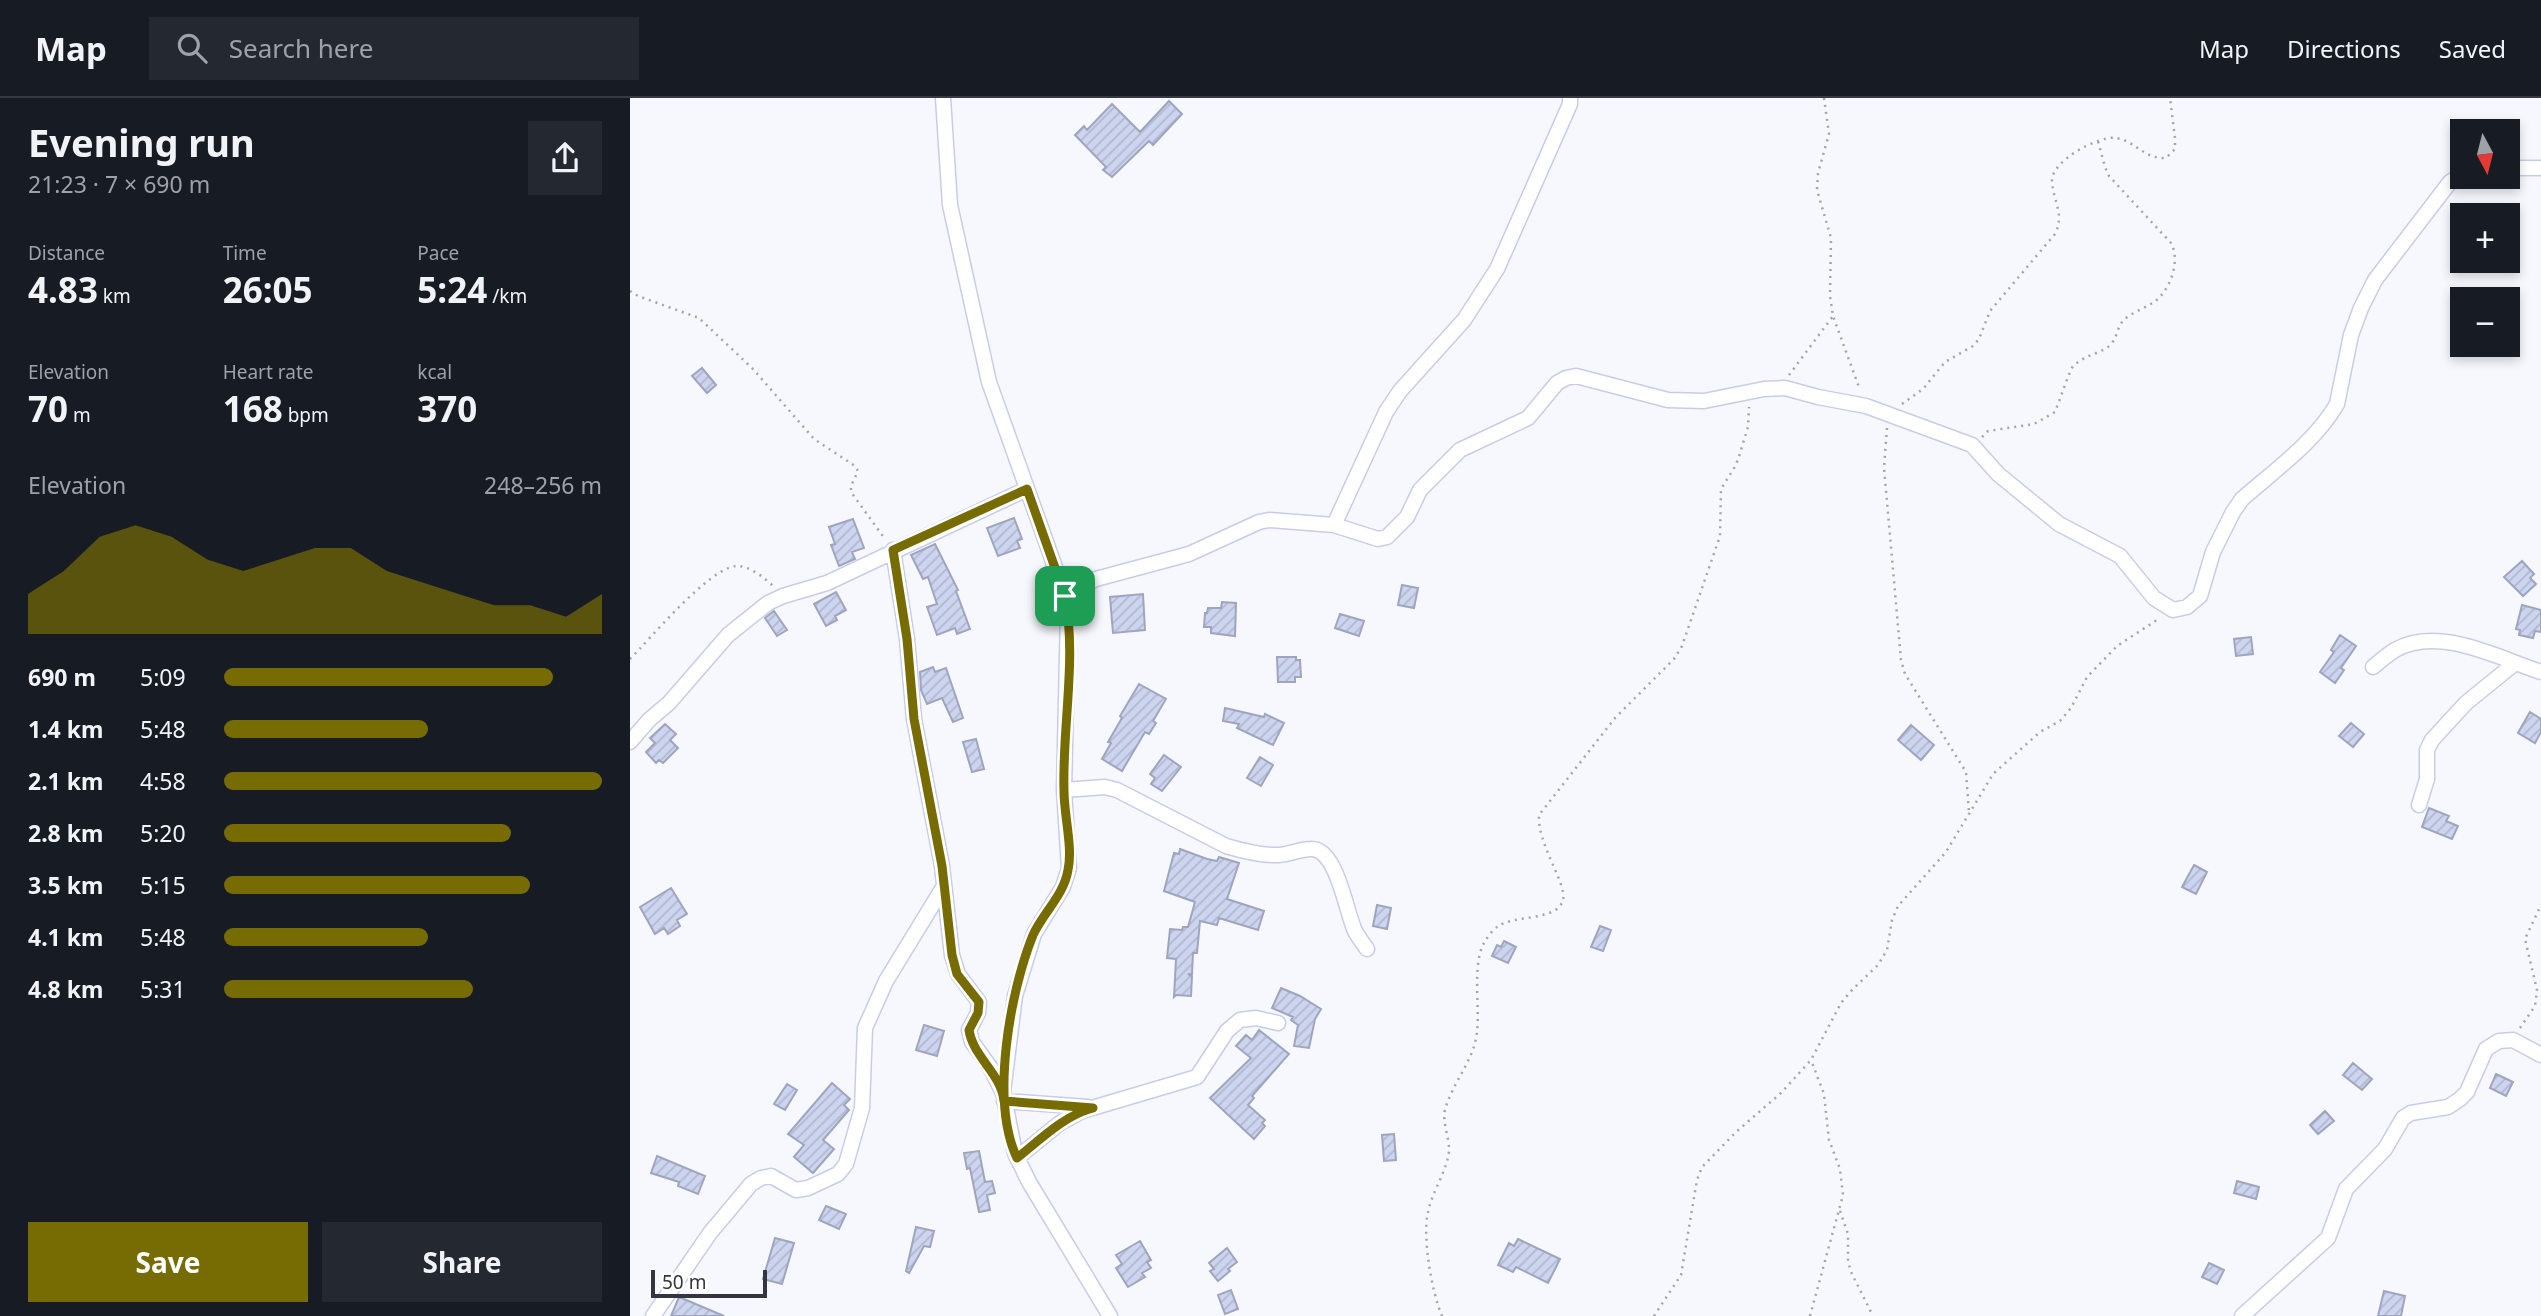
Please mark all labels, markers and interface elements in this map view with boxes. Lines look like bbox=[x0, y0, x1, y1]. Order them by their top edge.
search box bbox=[149, 17, 639, 80]
text: Map bbox=[35, 26, 107, 71]
icon: search bbox=[173, 29, 211, 67]
text: Search here bbox=[229, 30, 373, 66]
text: Map bbox=[2199, 32, 2249, 65]
text: Directions bbox=[2287, 32, 2401, 65]
text: Saved bbox=[2439, 32, 2506, 65]
text: Evening run bbox=[28, 116, 255, 168]
north arrow bbox=[2450, 119, 2520, 189]
map controls bbox=[2450, 119, 2520, 357]
button: share bbox=[528, 121, 602, 195]
text: 21:23 · 7 × 690 m bbox=[28, 168, 210, 200]
button: + bbox=[2450, 203, 2520, 273]
text: Distance bbox=[28, 240, 105, 266]
text: Time bbox=[223, 240, 267, 266]
text: Pace bbox=[417, 240, 459, 266]
text: 4.83 bbox=[28, 266, 98, 313]
text: 26:05 bbox=[223, 266, 313, 313]
text: 5:24 bbox=[417, 266, 487, 313]
text: km bbox=[98, 283, 131, 309]
text: /km bbox=[487, 283, 527, 309]
button: − bbox=[2450, 287, 2520, 357]
text: Elevation bbox=[28, 359, 109, 385]
text: Heart rate bbox=[223, 359, 313, 385]
text: kcal bbox=[417, 359, 452, 385]
text: 70 bbox=[28, 385, 68, 432]
text: 168 bbox=[223, 385, 283, 432]
text: 370 bbox=[417, 385, 477, 432]
text: m bbox=[68, 402, 91, 428]
text: bpm bbox=[283, 402, 329, 428]
text: Elevation bbox=[28, 469, 126, 501]
text: 248–256 m bbox=[484, 469, 602, 501]
pin bbox=[1035, 566, 1095, 626]
icon: arrive bbox=[1046, 577, 1084, 615]
text: 690 m bbox=[28, 661, 96, 693]
text: 5:09 bbox=[140, 661, 186, 693]
text: 1.4 km bbox=[28, 713, 103, 745]
text: 5:48 bbox=[140, 713, 186, 745]
text: 2.1 km bbox=[28, 765, 103, 797]
text: 4:58 bbox=[140, 765, 186, 797]
text: 2.8 km bbox=[28, 817, 103, 849]
text: 5:20 bbox=[140, 817, 186, 849]
text: 3.5 km bbox=[28, 869, 103, 901]
text: 5:15 bbox=[140, 869, 186, 901]
text: 4.1 km bbox=[28, 921, 103, 953]
text: 5:48 bbox=[140, 921, 186, 953]
text: 4.8 km bbox=[28, 973, 103, 1005]
text: 5:31 bbox=[140, 973, 186, 1005]
button: Save bbox=[28, 1222, 308, 1302]
button: Share bbox=[322, 1222, 602, 1302]
scale bar bbox=[651, 1267, 766, 1299]
text: 50 m bbox=[662, 1269, 706, 1295]

